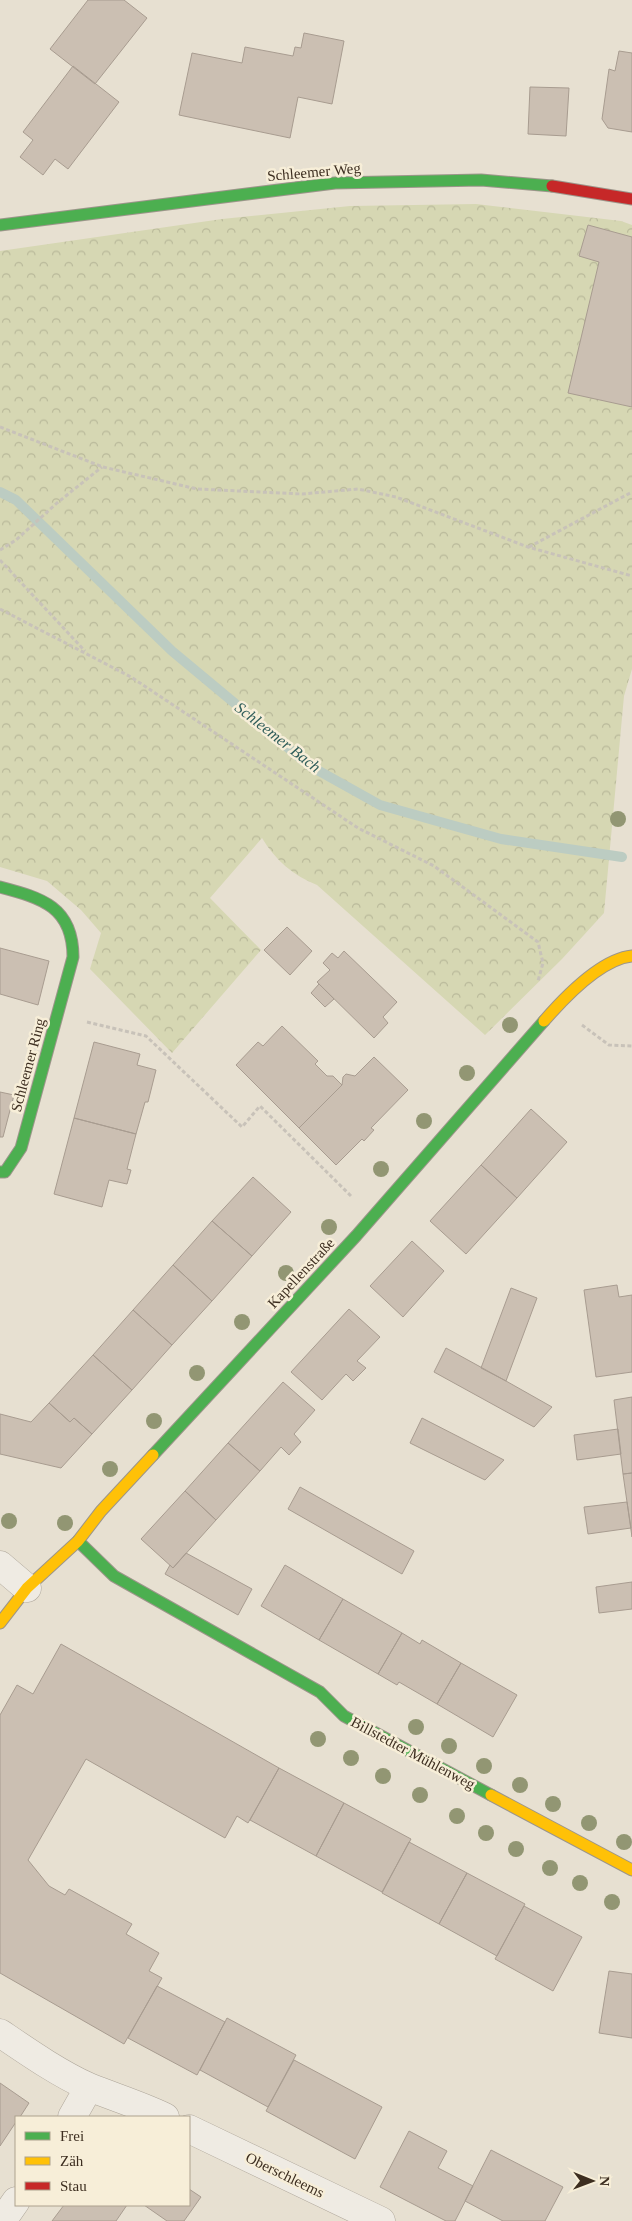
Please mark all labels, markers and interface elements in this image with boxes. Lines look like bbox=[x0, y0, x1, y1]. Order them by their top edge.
street label: Schleemer Weg bbox=[267, 160, 362, 184]
water label: Schleemer Bach bbox=[232, 698, 324, 776]
street label: Schleemer Ring bbox=[8, 1016, 48, 1114]
street label: Kapellenstraße bbox=[264, 1234, 338, 1311]
street label: Billstedter Mühlenweg bbox=[348, 1714, 478, 1793]
legend bbox=[15, 2116, 190, 2206]
text: Frei bbox=[60, 2128, 84, 2144]
street label: Oberschleems bbox=[243, 2149, 327, 2201]
text: Zäh bbox=[60, 2153, 84, 2169]
north arrow bbox=[567, 2156, 617, 2206]
text: N bbox=[597, 2176, 612, 2186]
text: Stau bbox=[60, 2178, 87, 2194]

